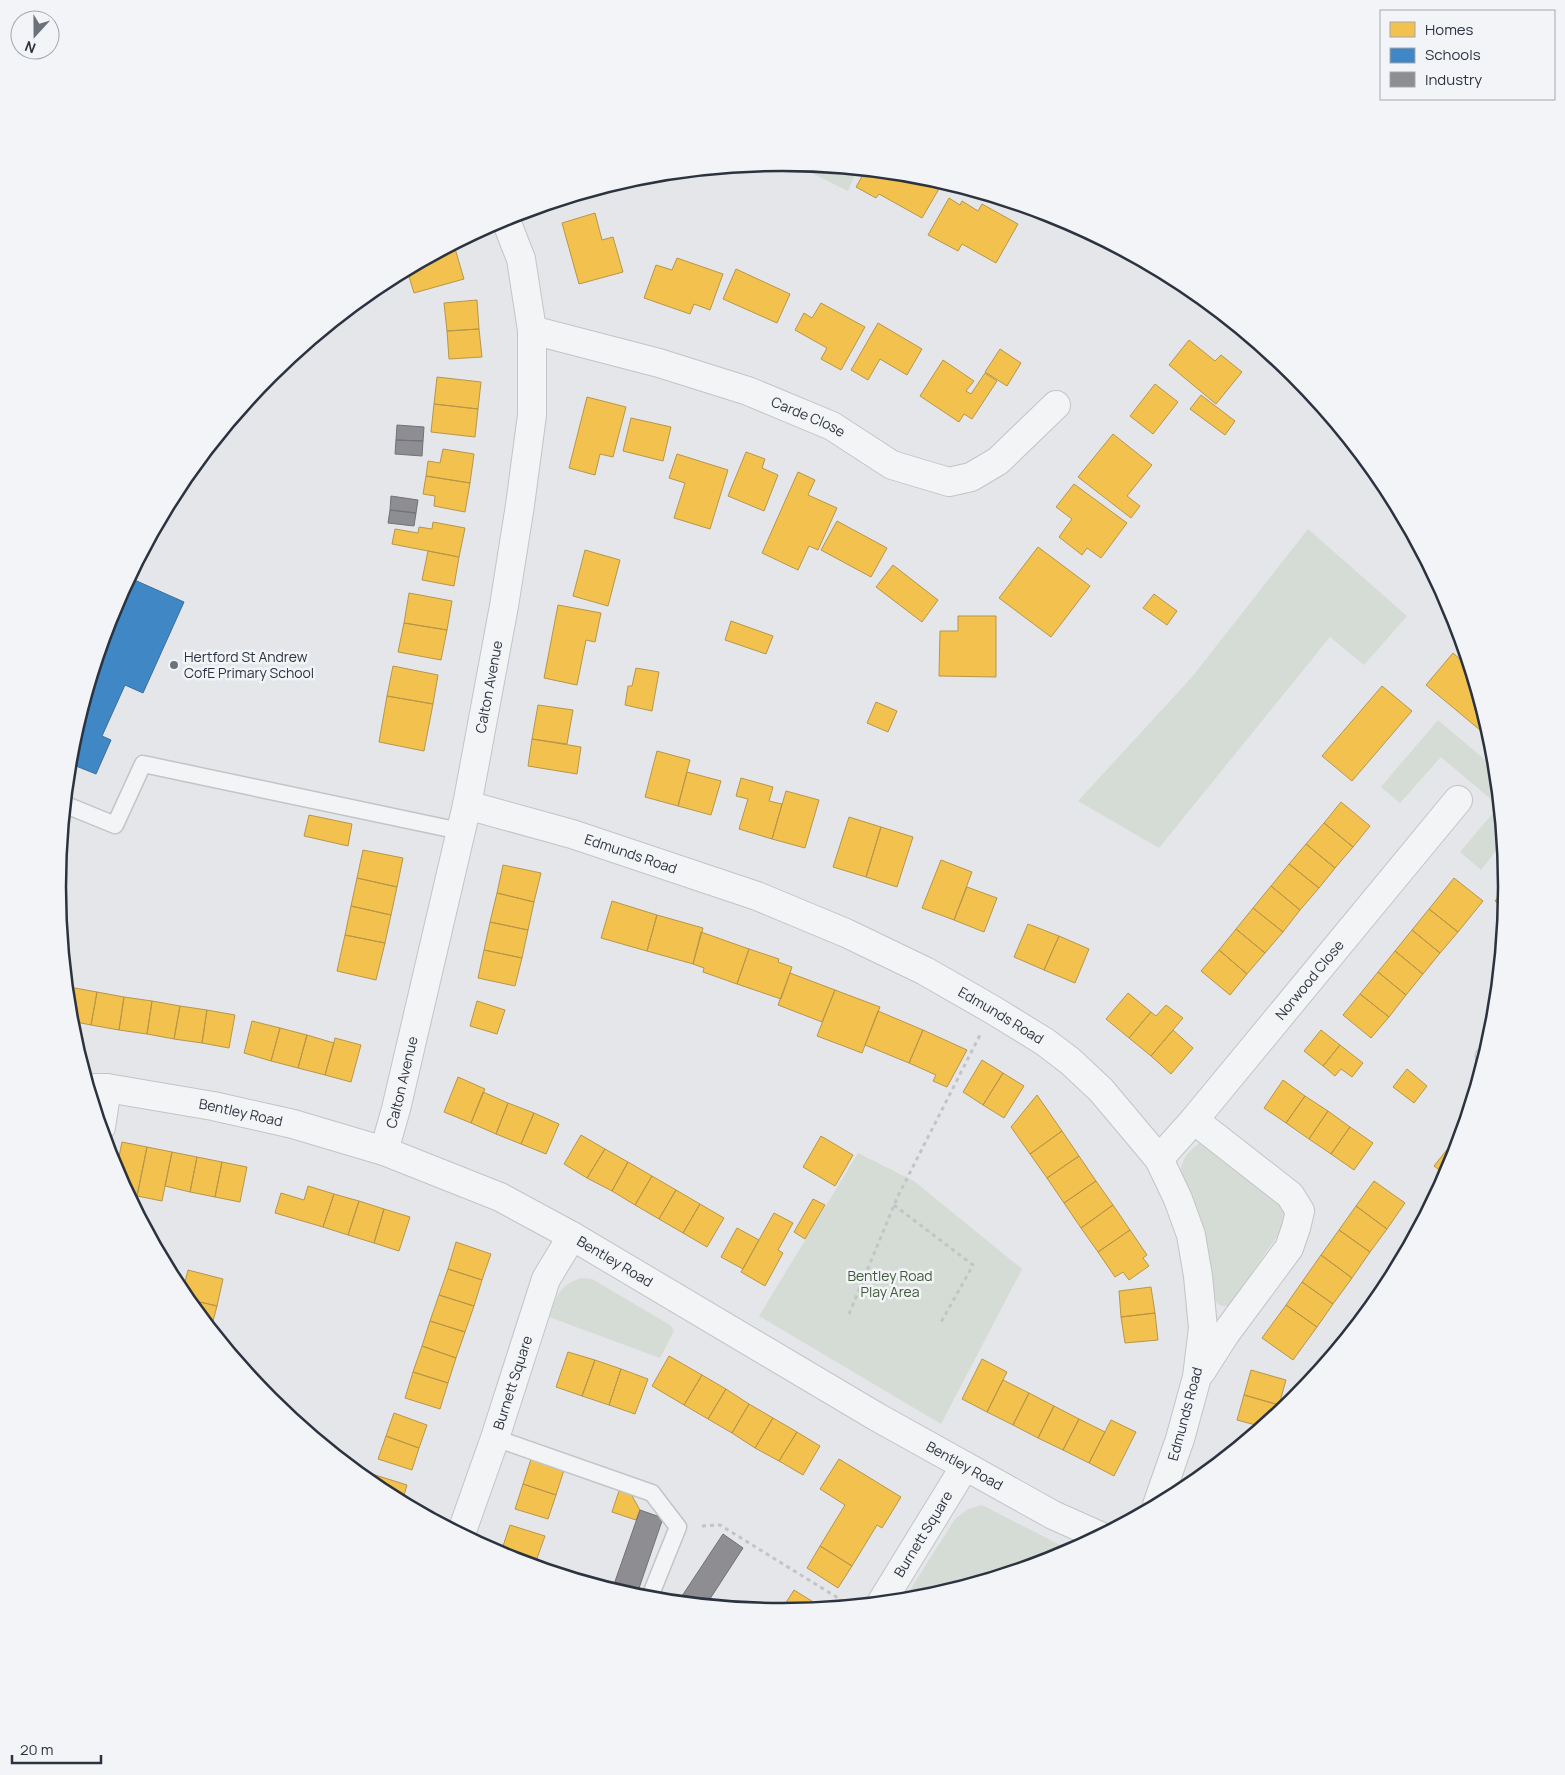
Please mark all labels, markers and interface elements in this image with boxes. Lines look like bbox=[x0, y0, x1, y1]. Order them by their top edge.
north arrow bbox=[10, 10, 60, 60]
legend bbox=[1380, 10, 1555, 100]
text: Homes bbox=[1425, 19, 1474, 40]
text: N bbox=[22, 37, 38, 58]
text: Schools bbox=[1425, 44, 1481, 65]
text: Industry bbox=[1425, 69, 1482, 90]
street label: Carde Close bbox=[768, 392, 849, 441]
street label: Calton Avenue bbox=[471, 639, 506, 735]
place label: Hertford St Andrew CofE Primary School bbox=[184, 647, 314, 682]
marker: Hertford St Andrew CofE Primary School bbox=[168, 659, 180, 671]
street label: Edmunds Road bbox=[582, 829, 680, 878]
street label: Norwood Close bbox=[1271, 936, 1348, 1024]
street label: Edmunds Road bbox=[955, 982, 1047, 1048]
street label: Calton Avenue bbox=[381, 1034, 422, 1130]
street label: Bentley Road bbox=[198, 1094, 285, 1130]
street label: Bentley Road bbox=[574, 1231, 657, 1291]
park label: Bentley Road Play Area bbox=[847, 1266, 933, 1301]
street label: Burnett Square bbox=[488, 1333, 536, 1432]
street label: Edmunds Road bbox=[1163, 1365, 1206, 1463]
street label: Bentley Road bbox=[923, 1436, 1007, 1494]
street label: Burnett Square bbox=[889, 1487, 957, 1580]
scale bar bbox=[12, 1732, 101, 1764]
text: 20 m bbox=[20, 1739, 53, 1760]

